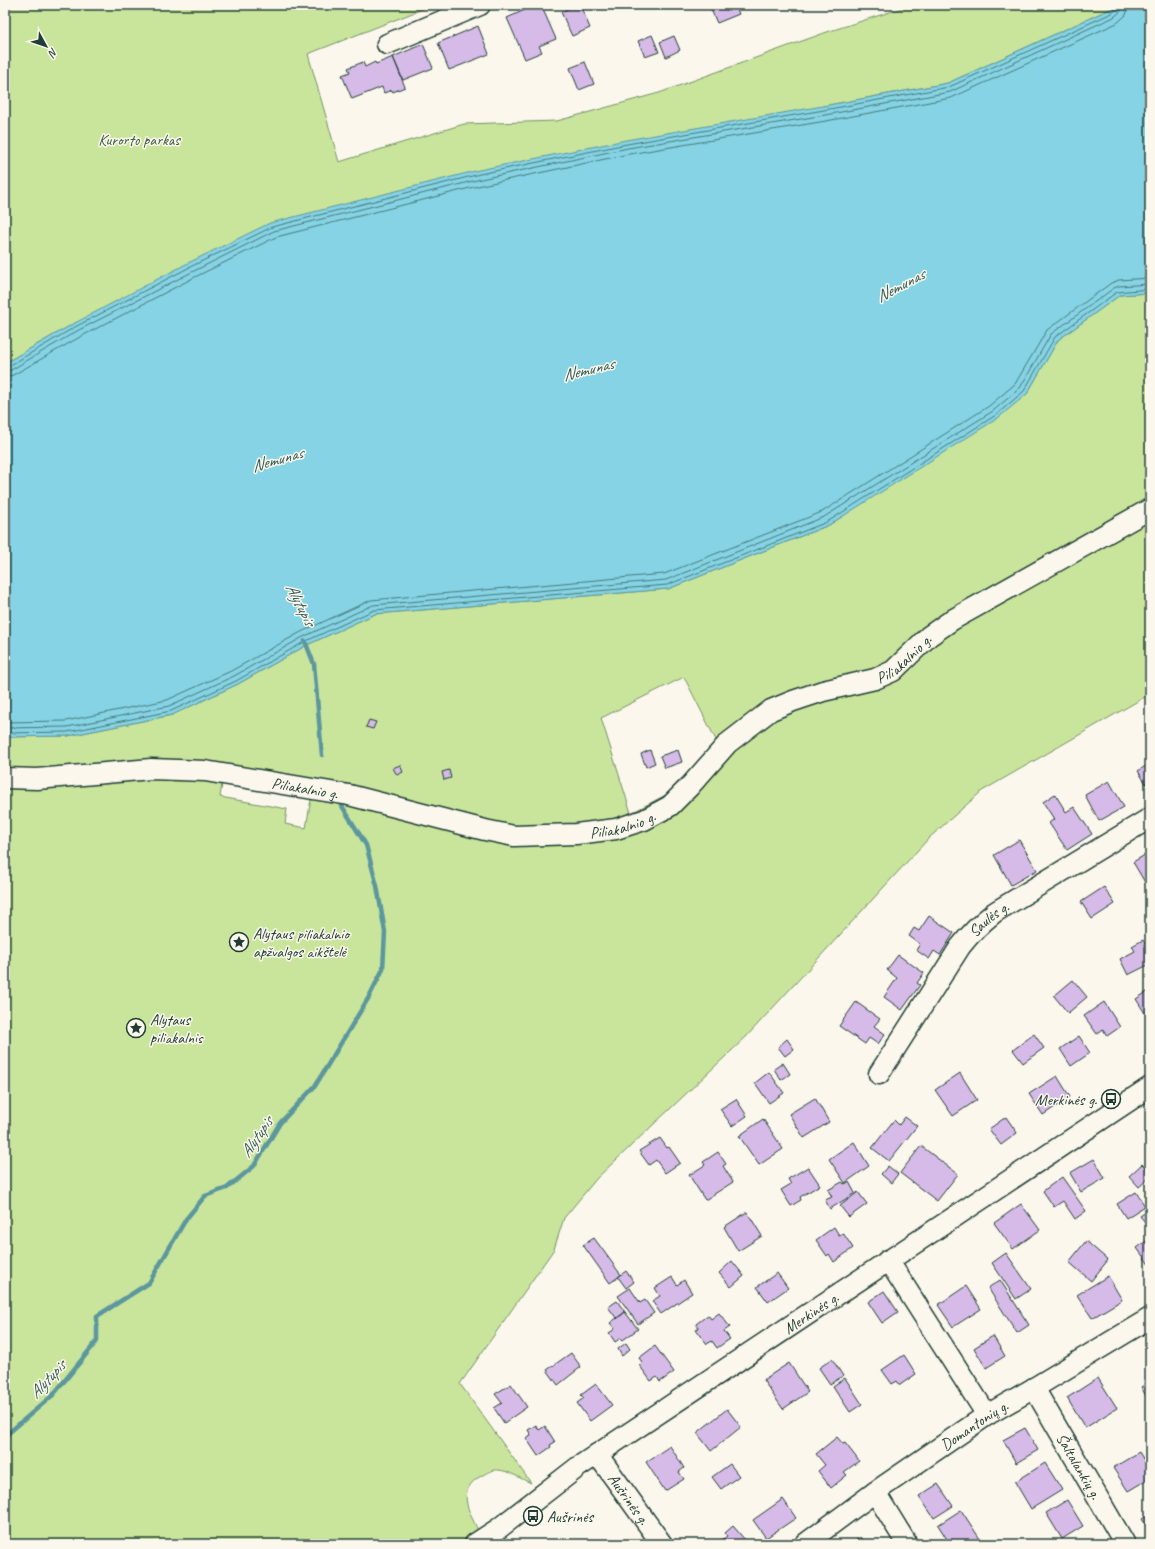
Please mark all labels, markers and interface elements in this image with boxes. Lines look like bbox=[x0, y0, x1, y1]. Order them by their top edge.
north arrow bbox=[26, 26, 66, 66]
text: N bbox=[45, 45, 61, 61]
park label: Kurorto parkas bbox=[98, 130, 181, 150]
water label: Nemunas bbox=[872, 262, 931, 307]
water label: Nemunas bbox=[560, 352, 619, 386]
water label: Nemunas bbox=[249, 441, 308, 477]
water label: Alytupis bbox=[281, 580, 321, 632]
street label: Piliakalnio g. bbox=[873, 630, 937, 688]
street label: Piliakalnio g. bbox=[270, 773, 340, 804]
street label: Piliakalnio g. bbox=[589, 806, 660, 843]
street label: Saulės g. bbox=[964, 897, 1013, 942]
place label: Alytaus piliakalnio apžvalgos aikštelė bbox=[253, 924, 351, 962]
place icon: Alytaus piliakalnio apžvalgos aikštelė bbox=[228, 931, 250, 953]
place label: Alytaus piliakalnis bbox=[150, 1010, 204, 1048]
place icon: Alytaus piliakalnis bbox=[125, 1017, 147, 1039]
bus stop icon: Merkinės g. bbox=[1100, 1088, 1122, 1110]
place label: Merkinės g. bbox=[1035, 1090, 1098, 1110]
water label: Alytupis bbox=[235, 1110, 279, 1162]
street label: Merkinės g. bbox=[780, 1287, 843, 1339]
water label: Alytupis bbox=[25, 1354, 72, 1403]
street label: Domantonių g. bbox=[937, 1396, 1013, 1455]
street label: Šaltalankių g. bbox=[1051, 1430, 1106, 1504]
street label: Aušrinės g. bbox=[603, 1470, 654, 1530]
bus stop icon: Aušrinės bbox=[522, 1505, 544, 1527]
place label: Aušrinės bbox=[547, 1507, 594, 1527]

